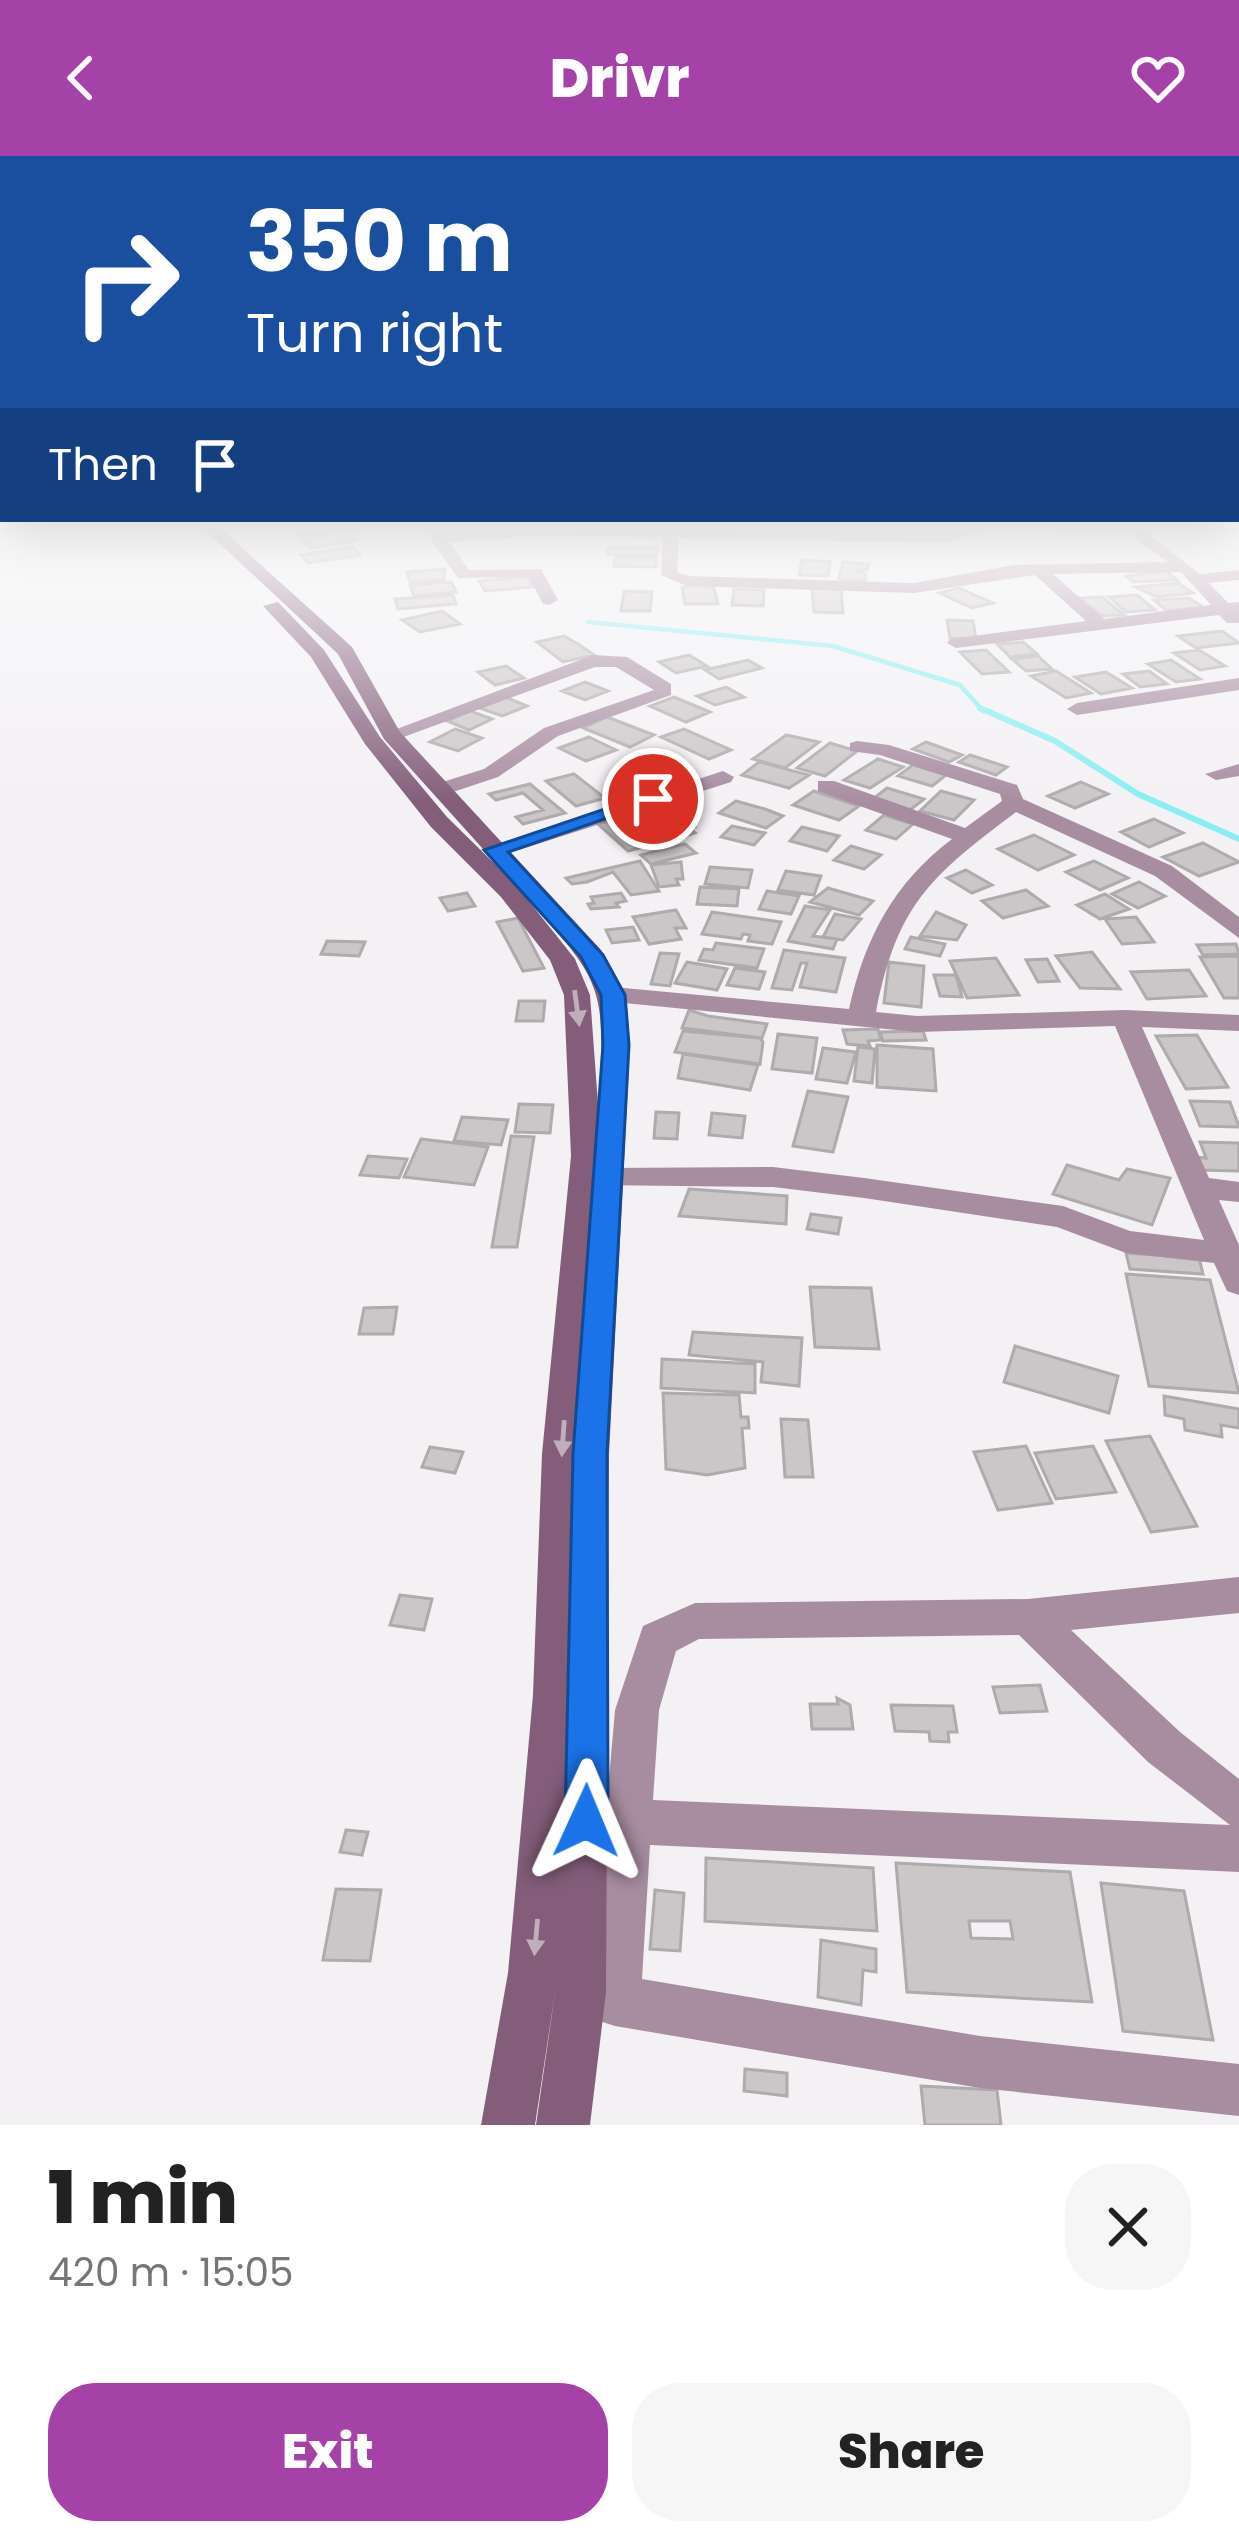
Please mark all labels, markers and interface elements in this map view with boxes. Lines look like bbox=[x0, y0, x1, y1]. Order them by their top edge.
text: Drivr bbox=[550, 40, 689, 116]
icon: back bbox=[48, 45, 114, 111]
icon: heart bbox=[1125, 45, 1191, 111]
text: 350 m bbox=[246, 183, 513, 300]
icon: right bbox=[48, 204, 204, 360]
text: Turn right bbox=[246, 295, 503, 371]
icon: arrive bbox=[182, 432, 248, 498]
text: Then bbox=[48, 433, 158, 496]
pin bbox=[602, 748, 704, 850]
icon: arrive bbox=[620, 766, 686, 832]
one-way arrow bbox=[567, 989, 586, 1027]
one-way arrow bbox=[553, 1420, 572, 1457]
position arrow bbox=[523, 1758, 649, 1884]
one-way arrow bbox=[527, 1919, 546, 1956]
text: 1 min bbox=[48, 2147, 238, 2248]
button: close bbox=[1065, 2164, 1191, 2290]
text: 420 m · 15:05 bbox=[48, 2245, 293, 2300]
button: Exit bbox=[48, 2383, 608, 2521]
button: Share bbox=[632, 2383, 1191, 2521]

